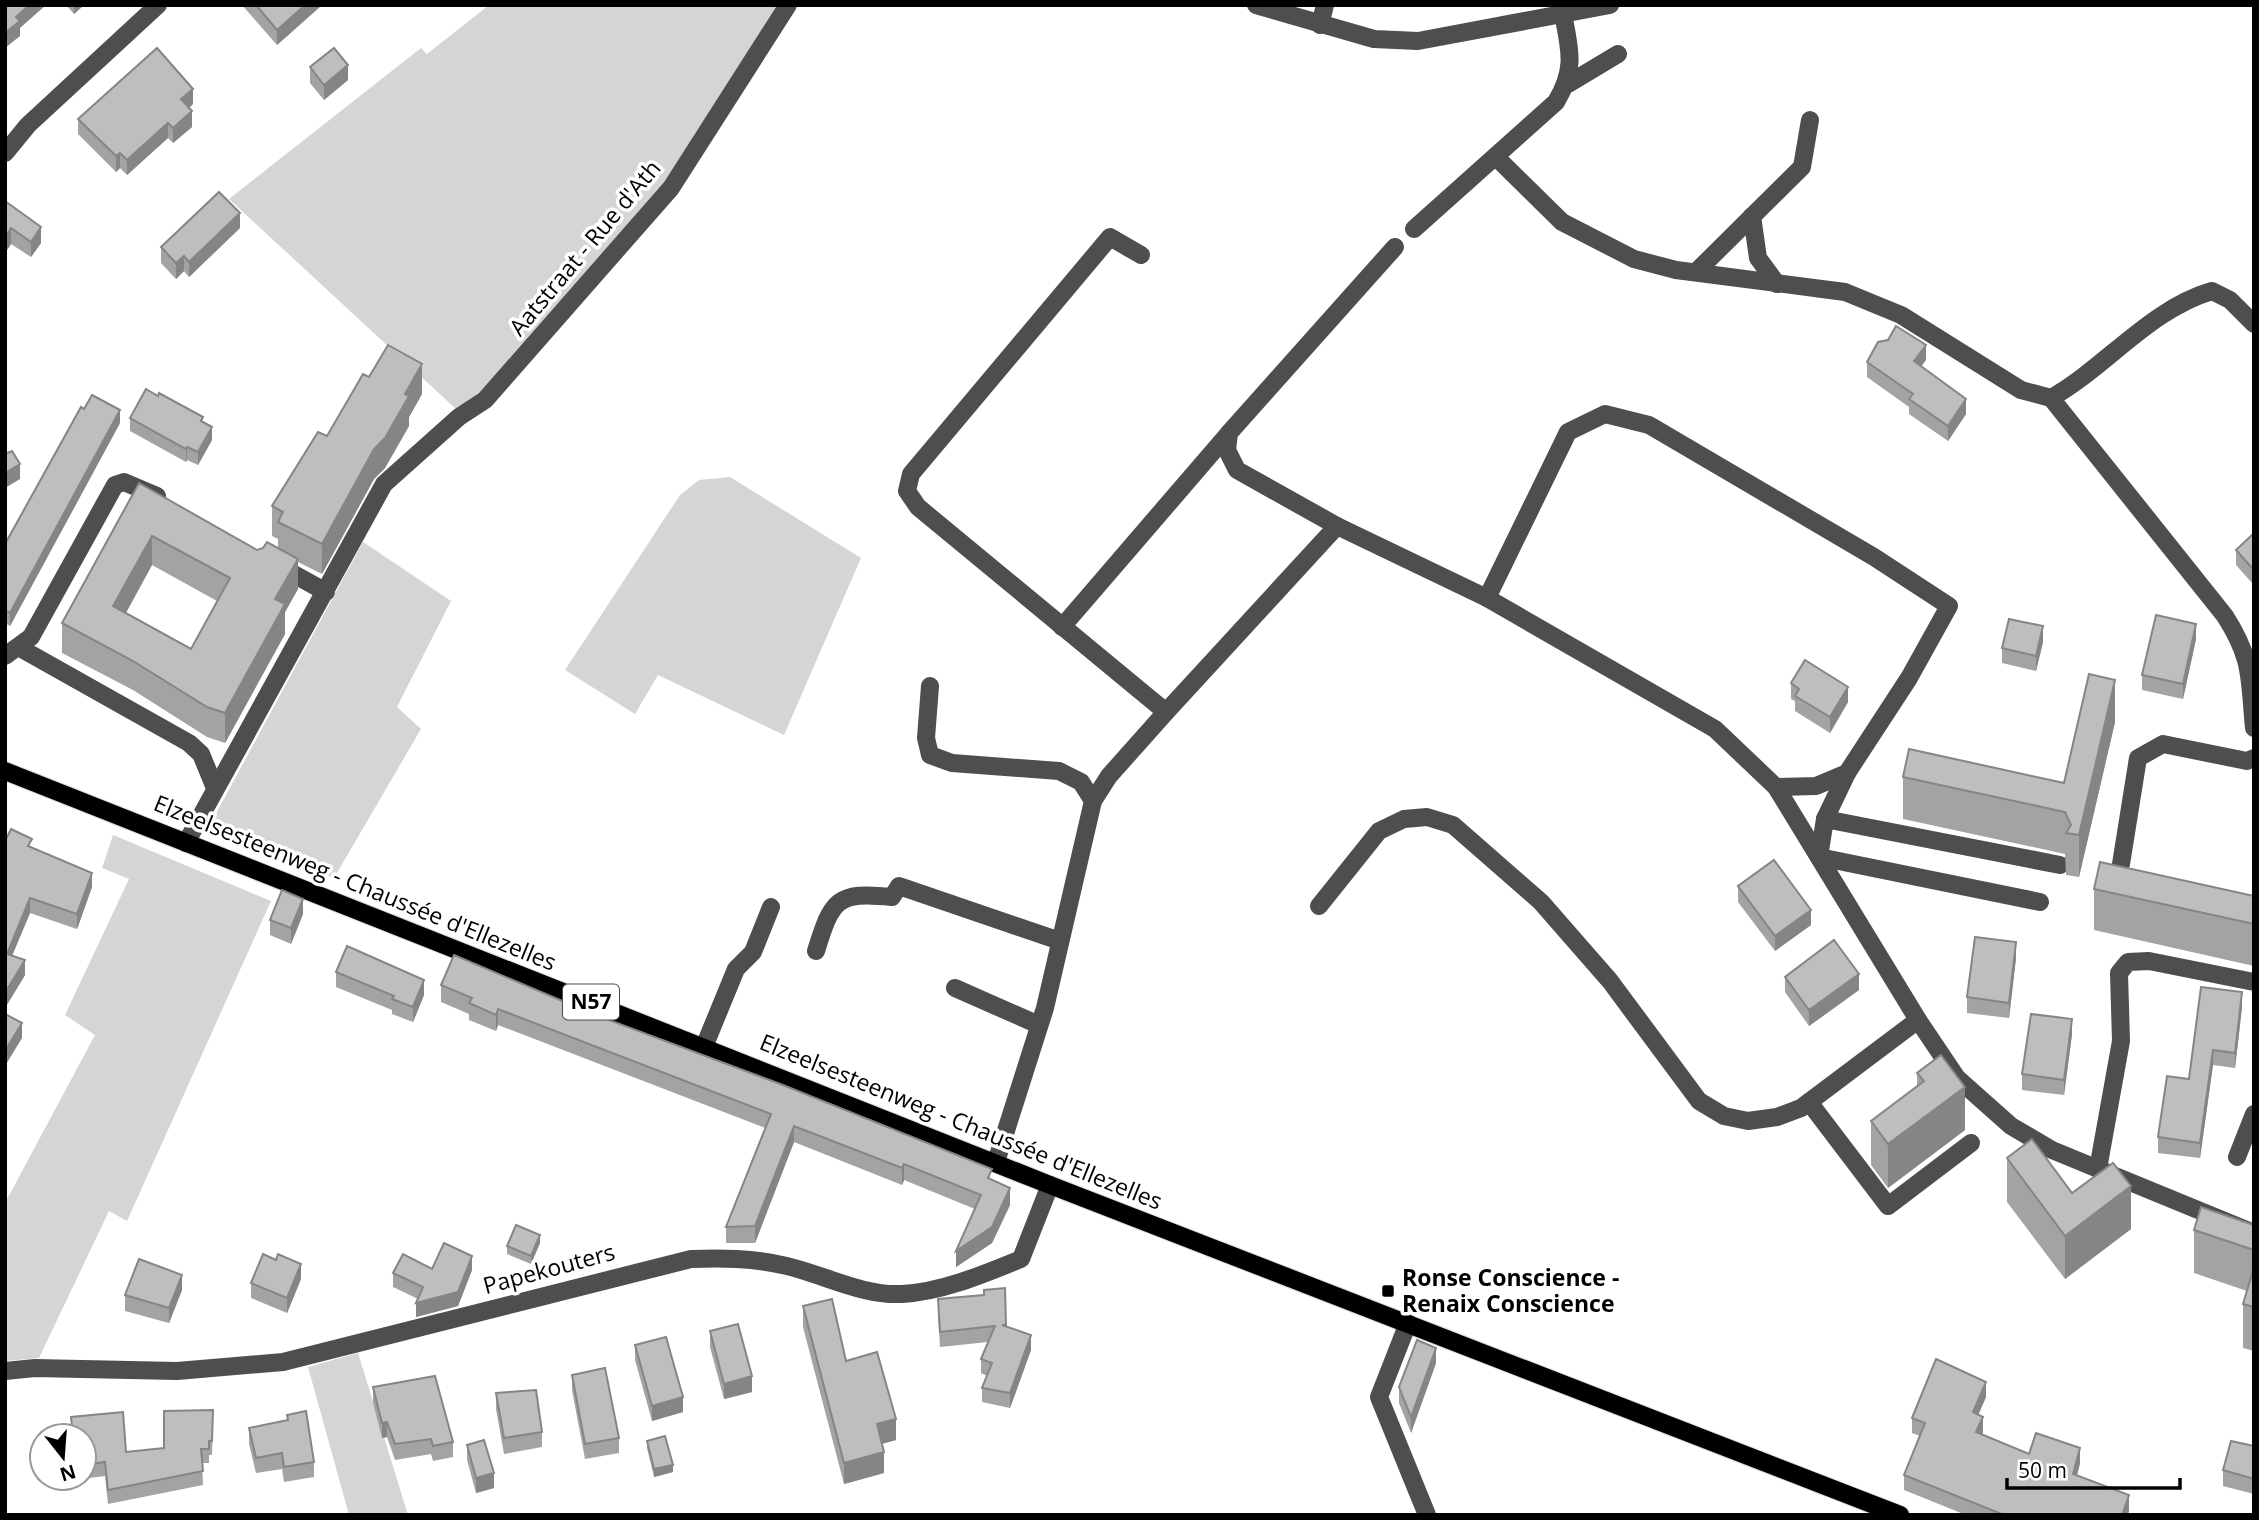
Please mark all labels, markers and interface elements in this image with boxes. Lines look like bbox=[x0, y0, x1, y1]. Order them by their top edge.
street label: Aatstraat - Rue d'Ath bbox=[501, 153, 667, 342]
street label: Elzeelsesteenweg - Chaussée d'Ellezelles bbox=[149, 786, 561, 978]
road number: N57 bbox=[563, 984, 619, 1020]
street label: Elzeelsesteenweg - Chaussée d'Ellezelles bbox=[755, 1025, 1167, 1217]
street label: Papekouters bbox=[479, 1235, 618, 1301]
place label: Ronse Conscience - Renaix Conscience bbox=[1402, 1261, 1619, 1319]
marker: Ronse Conscience - Renaix Conscience bbox=[1380, 1283, 1396, 1299]
north arrow bbox=[28, 1422, 98, 1492]
scale bar bbox=[2007, 1446, 2180, 1490]
text: 50 m bbox=[2018, 1456, 2067, 1484]
text: N bbox=[57, 1459, 79, 1488]

